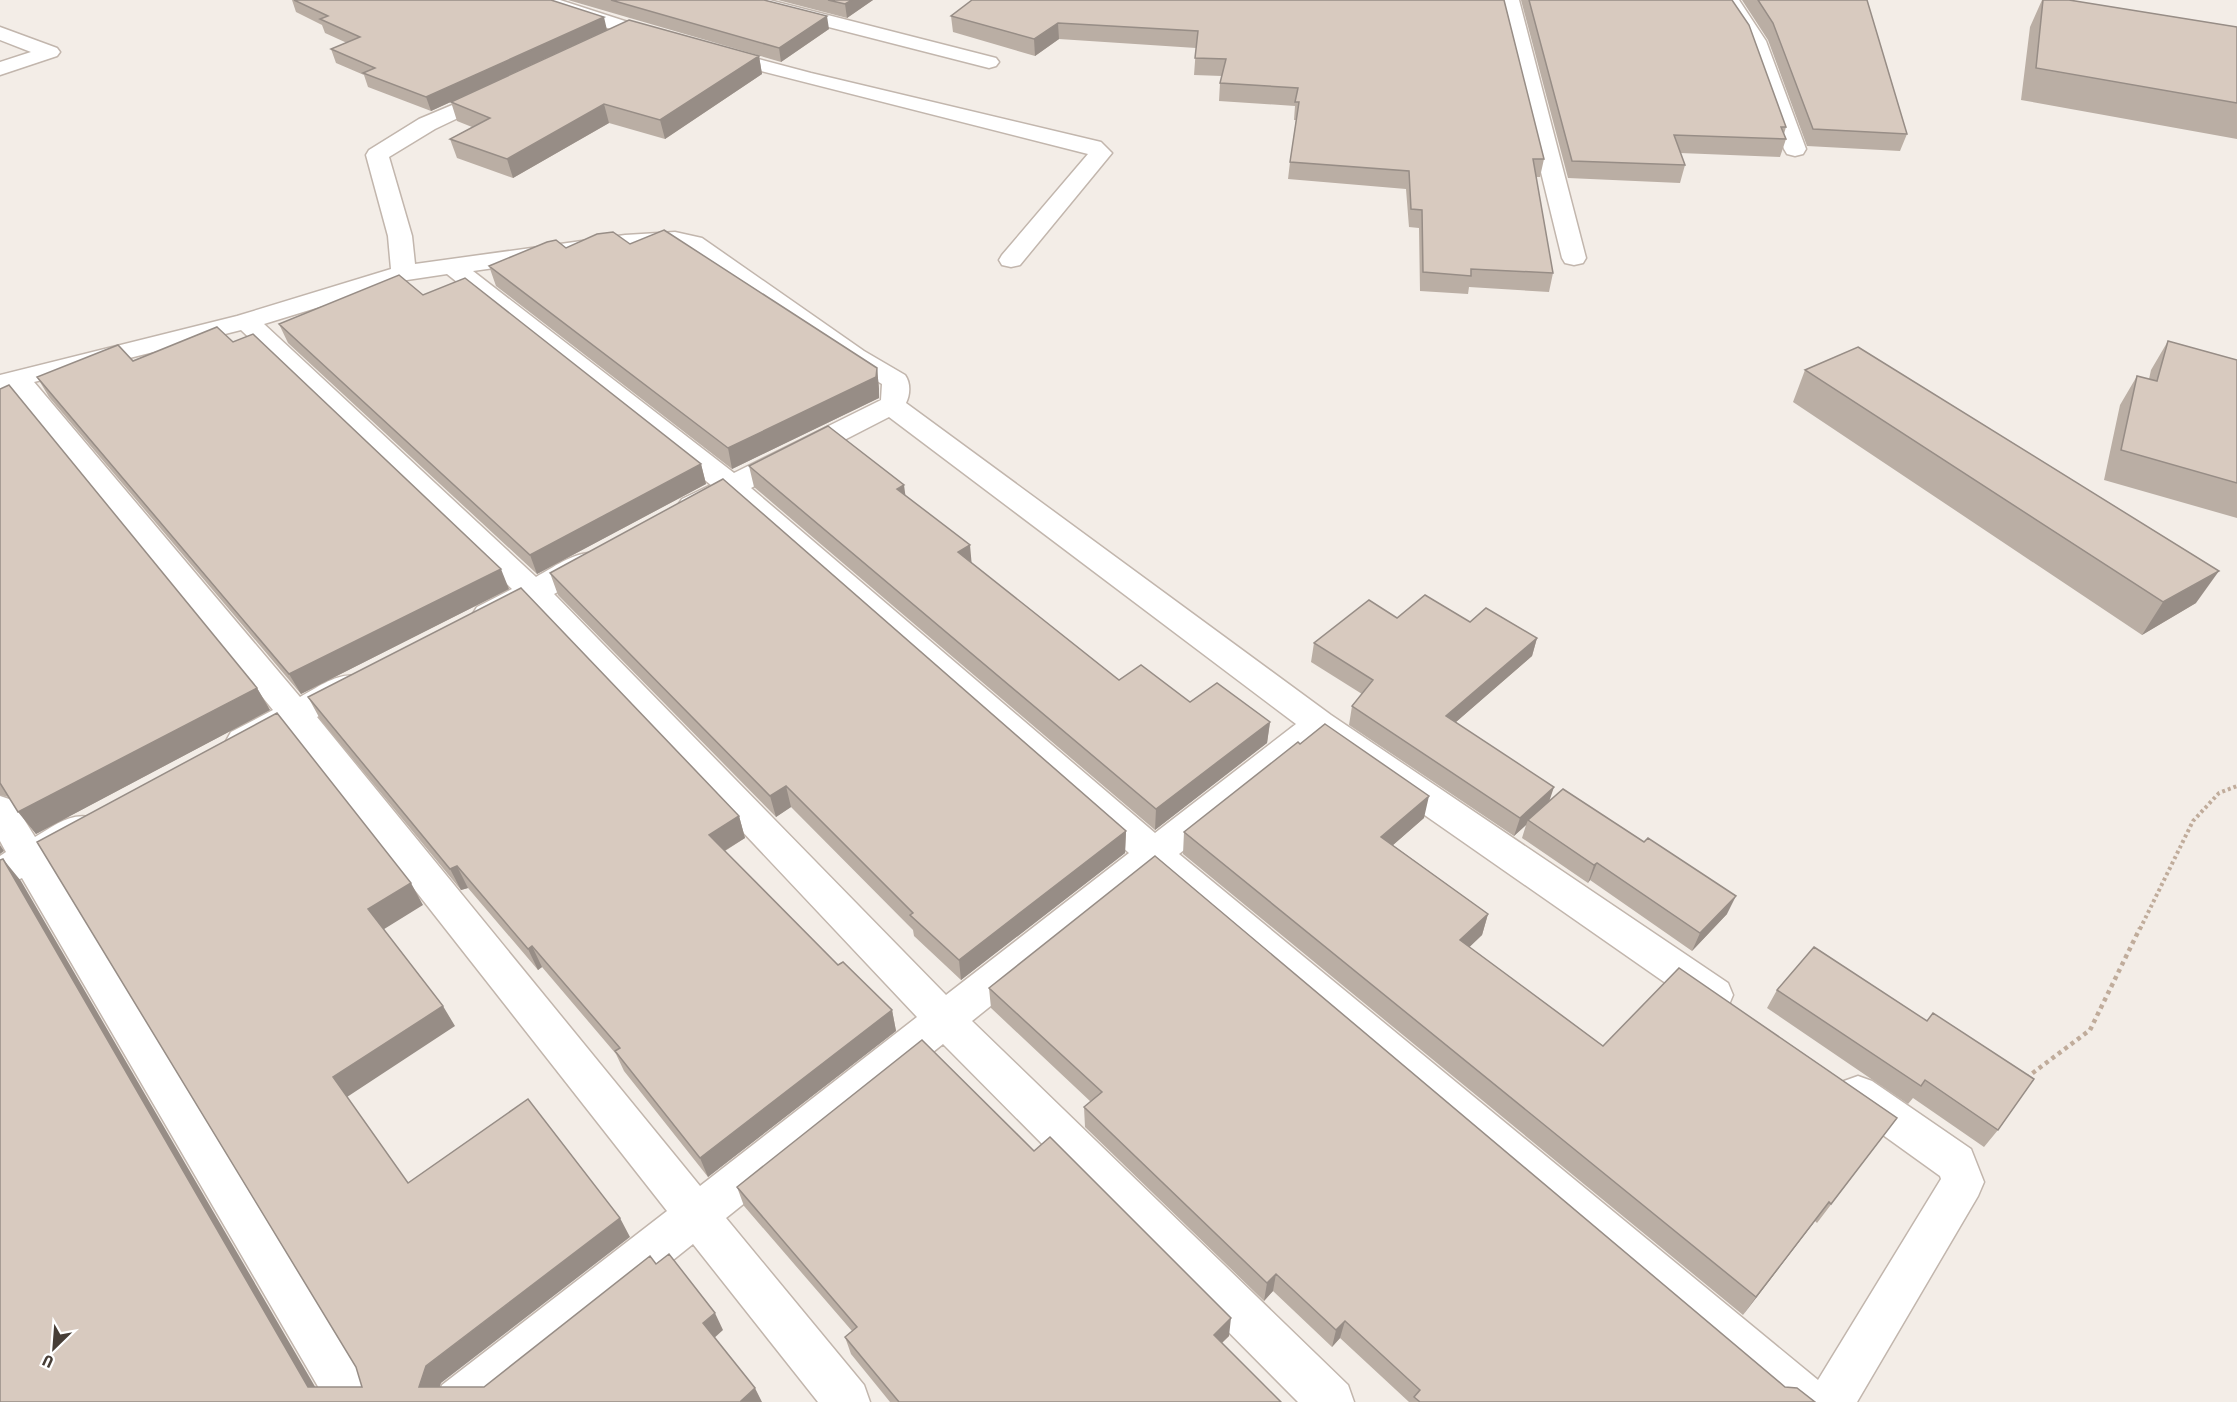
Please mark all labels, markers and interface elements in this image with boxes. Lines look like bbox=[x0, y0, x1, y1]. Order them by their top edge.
north arrow bbox=[24, 1318, 84, 1378]
text: U bbox=[40, 1351, 56, 1372]

